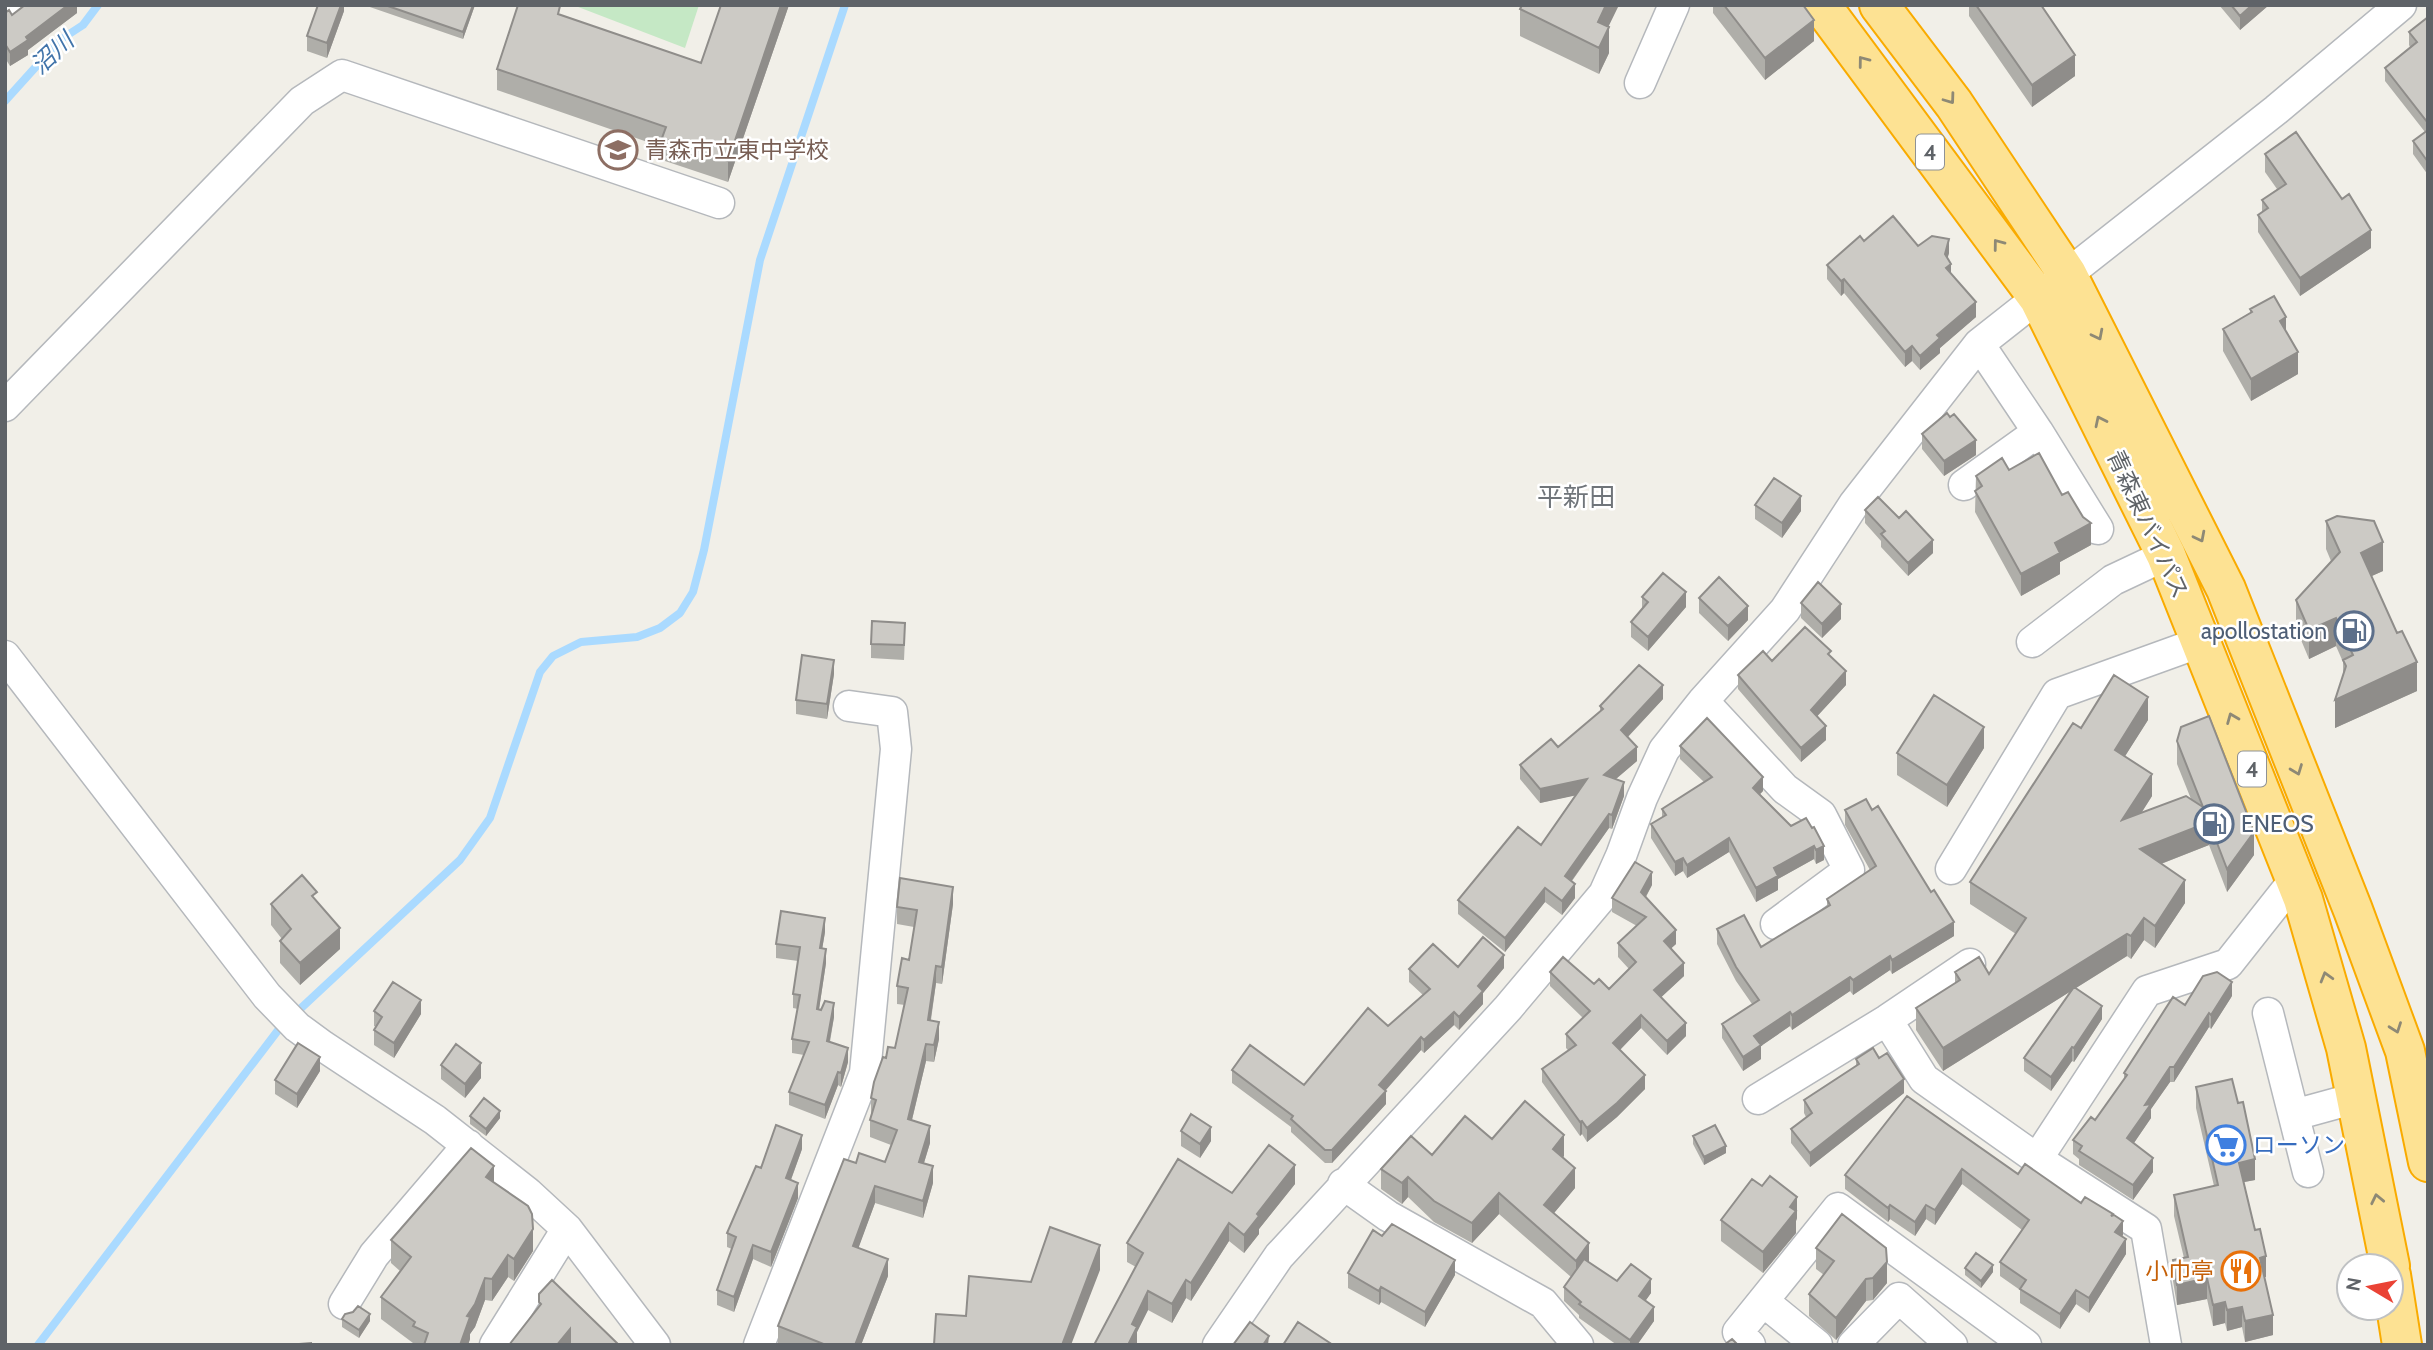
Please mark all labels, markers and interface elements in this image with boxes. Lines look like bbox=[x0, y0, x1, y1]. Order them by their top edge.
water label: 沼川 bbox=[25, 24, 82, 80]
one-way arrow bbox=[1859, 57, 1871, 69]
one-way arrow bbox=[1942, 91, 1954, 104]
school or university icon: 青森市立東中学校 bbox=[597, 129, 639, 171]
road number: 4 bbox=[1916, 134, 1944, 170]
place label: 青森市立東中学校 bbox=[645, 136, 829, 164]
one-way arrow bbox=[1994, 239, 2007, 252]
one-way arrow bbox=[2089, 327, 2103, 340]
one-way arrow bbox=[2094, 416, 2108, 428]
street label: 青森東バイパス bbox=[2101, 445, 2195, 603]
district label: 平新田 bbox=[1537, 481, 1615, 513]
one-way arrow bbox=[2192, 530, 2206, 542]
fuel station icon: apollostation bbox=[2333, 610, 2375, 652]
place label: apollostation bbox=[2201, 617, 2327, 645]
one-way arrow bbox=[2226, 712, 2240, 724]
road number: 4 bbox=[2238, 752, 2266, 786]
one-way arrow bbox=[2289, 763, 2303, 775]
fuel station icon: ENEOS bbox=[2193, 803, 2235, 845]
place label: ENEOS bbox=[2241, 810, 2314, 838]
one-way arrow bbox=[2319, 972, 2334, 984]
one-way arrow bbox=[2388, 1021, 2402, 1033]
supermarket icon: ローソン bbox=[2205, 1124, 2247, 1166]
place label: ローソン bbox=[2253, 1131, 2345, 1159]
one-way arrow bbox=[2371, 1193, 2386, 1205]
restaurant icon: 小巾亭 bbox=[2220, 1250, 2262, 1292]
north arrow bbox=[2335, 1252, 2405, 1322]
place label: 小巾亭 bbox=[2145, 1257, 2214, 1285]
text: N bbox=[2341, 1276, 2366, 1293]

